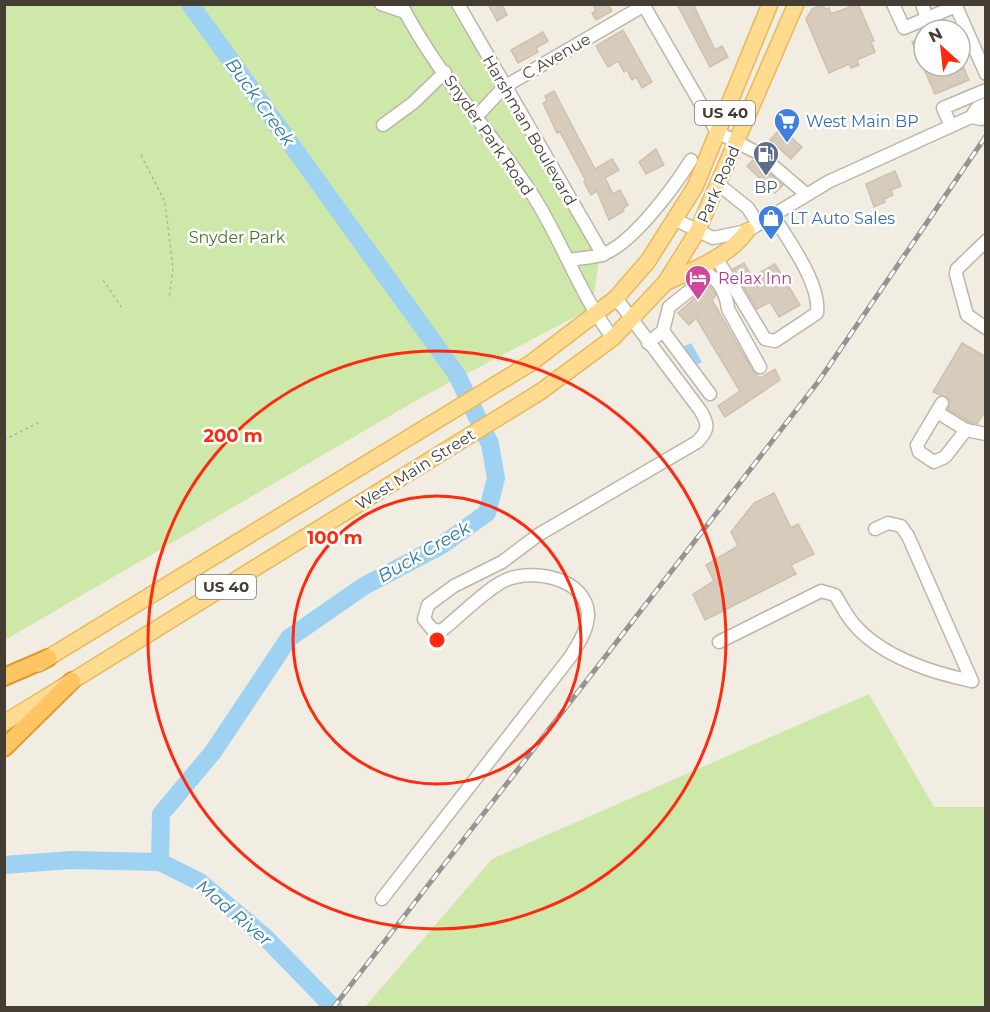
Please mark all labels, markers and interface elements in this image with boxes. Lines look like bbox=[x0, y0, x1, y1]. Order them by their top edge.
north arrow bbox=[912, 18, 972, 78]
text: N bbox=[925, 24, 945, 46]
street label: C Avenue bbox=[519, 29, 594, 84]
street label: Harshman Boulevard bbox=[479, 52, 580, 209]
water label: Buck Creek bbox=[221, 54, 300, 151]
street label: Snyder Park Road bbox=[440, 71, 537, 199]
road number: US 40 bbox=[695, 101, 755, 125]
supermarket icon: West Main BP bbox=[772, 106, 802, 144]
place label: West Main BP bbox=[806, 112, 919, 131]
fuel station icon: BP bbox=[751, 139, 781, 177]
street label: Park Road bbox=[693, 143, 744, 226]
place label: BP bbox=[754, 178, 778, 197]
shop icon: LT Auto Sales bbox=[756, 203, 786, 241]
place label: LT Auto Sales bbox=[790, 209, 895, 228]
park label: Snyder Park bbox=[189, 228, 286, 247]
hotel icon: Relax Inn bbox=[683, 263, 713, 301]
place label: Relax Inn bbox=[718, 269, 792, 288]
text: 200 m bbox=[203, 425, 263, 447]
street label: West Main Street bbox=[352, 425, 479, 514]
water label: Buck Creek bbox=[374, 516, 475, 587]
text: 100 m bbox=[307, 527, 363, 549]
road number: US 40 bbox=[196, 575, 256, 599]
centre of rings bbox=[427, 630, 447, 650]
water label: Mad River bbox=[192, 875, 277, 951]

